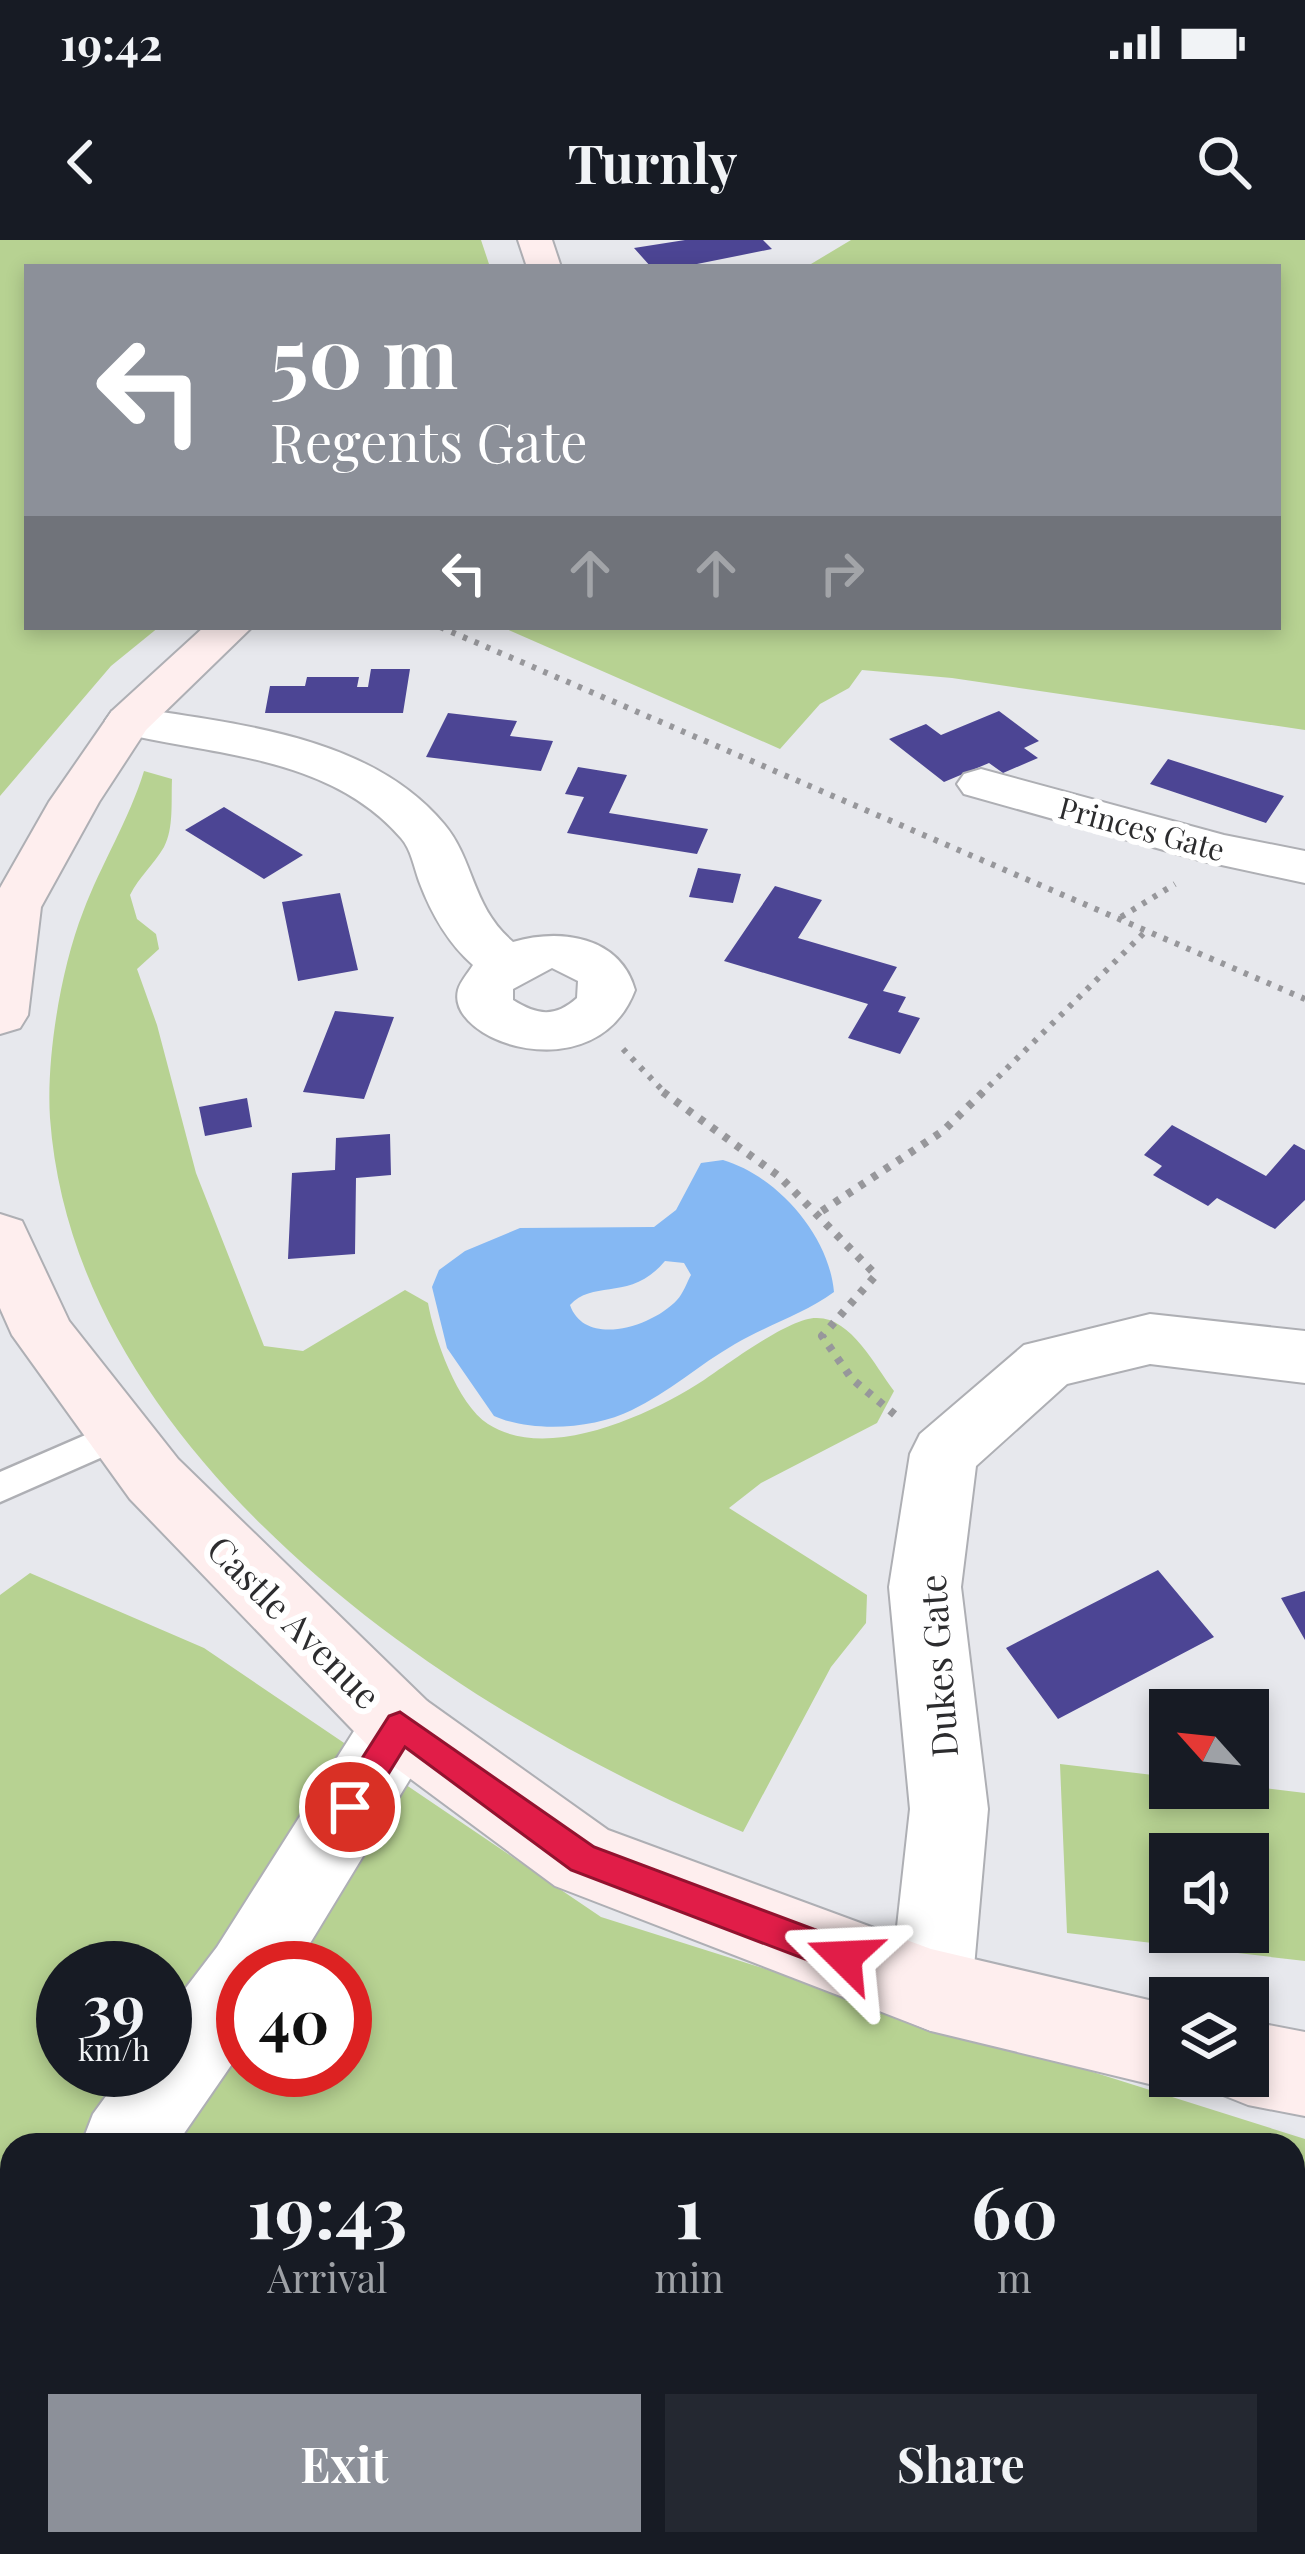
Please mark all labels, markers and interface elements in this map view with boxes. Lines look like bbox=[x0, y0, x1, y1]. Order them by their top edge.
text: 19:42 bbox=[60, 12, 162, 72]
text: Turnly bbox=[568, 126, 737, 198]
icon: back bbox=[48, 129, 114, 195]
icon: search bbox=[1191, 129, 1257, 195]
text: 50 m bbox=[270, 298, 458, 410]
icon: left bbox=[72, 312, 228, 468]
text: Regents Gate bbox=[270, 405, 588, 477]
icon: left bbox=[431, 540, 497, 606]
icon: ahead bbox=[557, 540, 623, 606]
icon: ahead bbox=[683, 540, 749, 606]
icon: right bbox=[809, 540, 875, 606]
street label: Princes Gate bbox=[1055, 787, 1229, 869]
street label: Castle Avenue bbox=[198, 1524, 392, 1718]
street label: Dukes Gate bbox=[907, 1573, 967, 1759]
north arrow bbox=[1149, 1689, 1269, 1809]
map controls bbox=[1149, 1689, 1269, 2097]
pin bbox=[299, 1756, 401, 1858]
icon: arrive bbox=[317, 1774, 383, 1840]
button: sound bbox=[1149, 1833, 1269, 1953]
position arrow bbox=[781, 1894, 907, 2020]
speed limit sign: 40 bbox=[216, 1941, 372, 2097]
text: 39 bbox=[83, 1964, 145, 2044]
button: layers bbox=[1149, 1977, 1269, 2097]
text: km/h bbox=[78, 2029, 150, 2069]
text: 19:43 bbox=[247, 2161, 407, 2257]
text: 1 bbox=[675, 2161, 703, 2257]
text: 60 bbox=[971, 2161, 1058, 2257]
text: Arrival bbox=[267, 2251, 387, 2303]
text: min bbox=[654, 2251, 724, 2303]
text: m bbox=[997, 2251, 1032, 2303]
button: Exit bbox=[48, 2394, 641, 2532]
button: Share bbox=[665, 2394, 1257, 2532]

